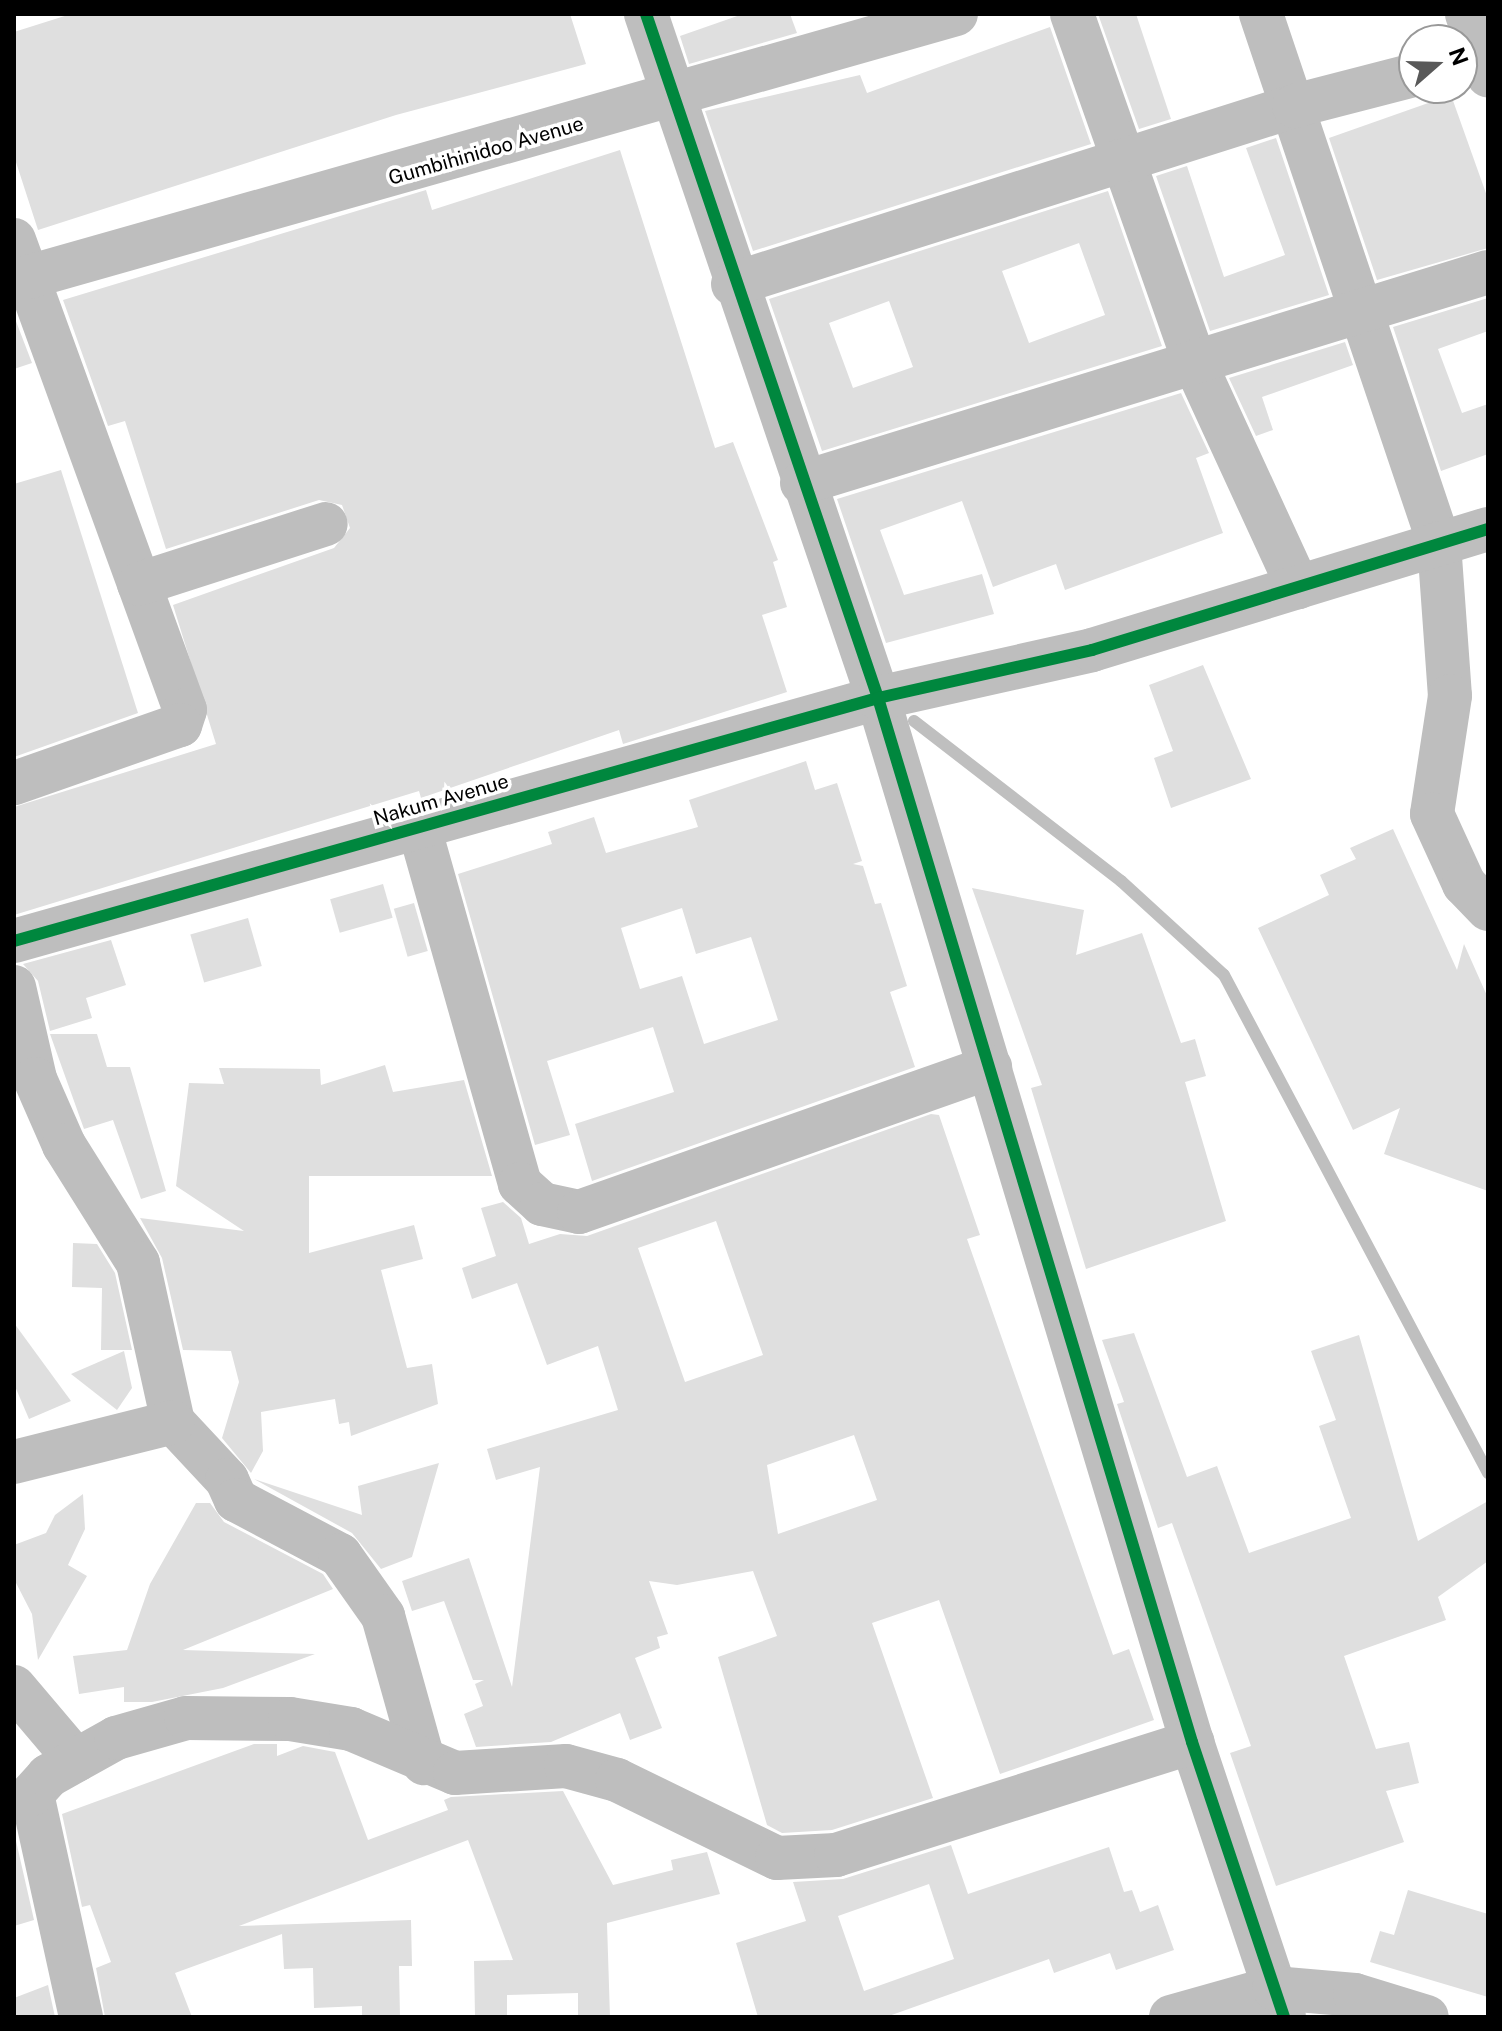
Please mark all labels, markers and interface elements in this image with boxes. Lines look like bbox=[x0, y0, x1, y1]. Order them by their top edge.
north arrow bbox=[1398, 24, 1478, 104]
text: N bbox=[1444, 44, 1474, 69]
street label: Gumbihinidoo Avenue bbox=[386, 112, 586, 190]
street label: Nakum Avenue bbox=[371, 769, 511, 831]

